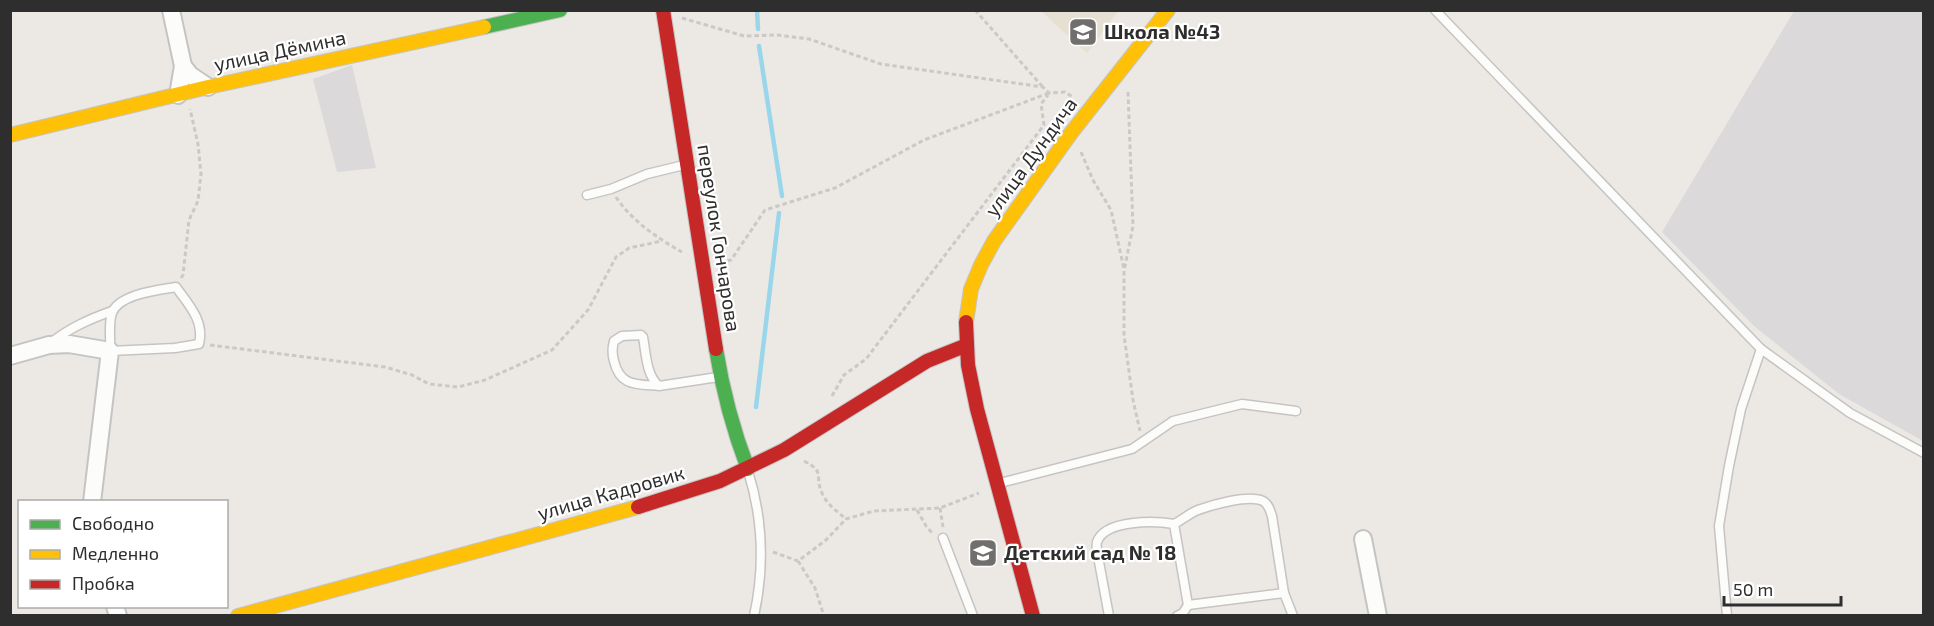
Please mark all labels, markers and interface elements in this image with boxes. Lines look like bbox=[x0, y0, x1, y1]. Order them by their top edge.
school or university icon: Школа №43 bbox=[1067, 16, 1099, 48]
place label: Школа №43 bbox=[1104, 19, 1220, 43]
street label: улица Дёмина bbox=[212, 24, 348, 77]
street label: улица Дундича bbox=[979, 92, 1082, 221]
street label: переулок Гончарова bbox=[692, 142, 747, 334]
street label: улица Кадровик bbox=[534, 460, 687, 525]
legend bbox=[18, 500, 228, 608]
text: Свободно bbox=[72, 512, 154, 534]
school or university icon: Детский сад № 18 bbox=[967, 537, 999, 569]
place label: Детский сад № 18 bbox=[1004, 540, 1176, 564]
text: Медленно bbox=[72, 542, 159, 564]
scale bar bbox=[1724, 569, 1841, 607]
text: Пробка bbox=[72, 572, 135, 594]
text: 50 m bbox=[1733, 578, 1773, 600]

